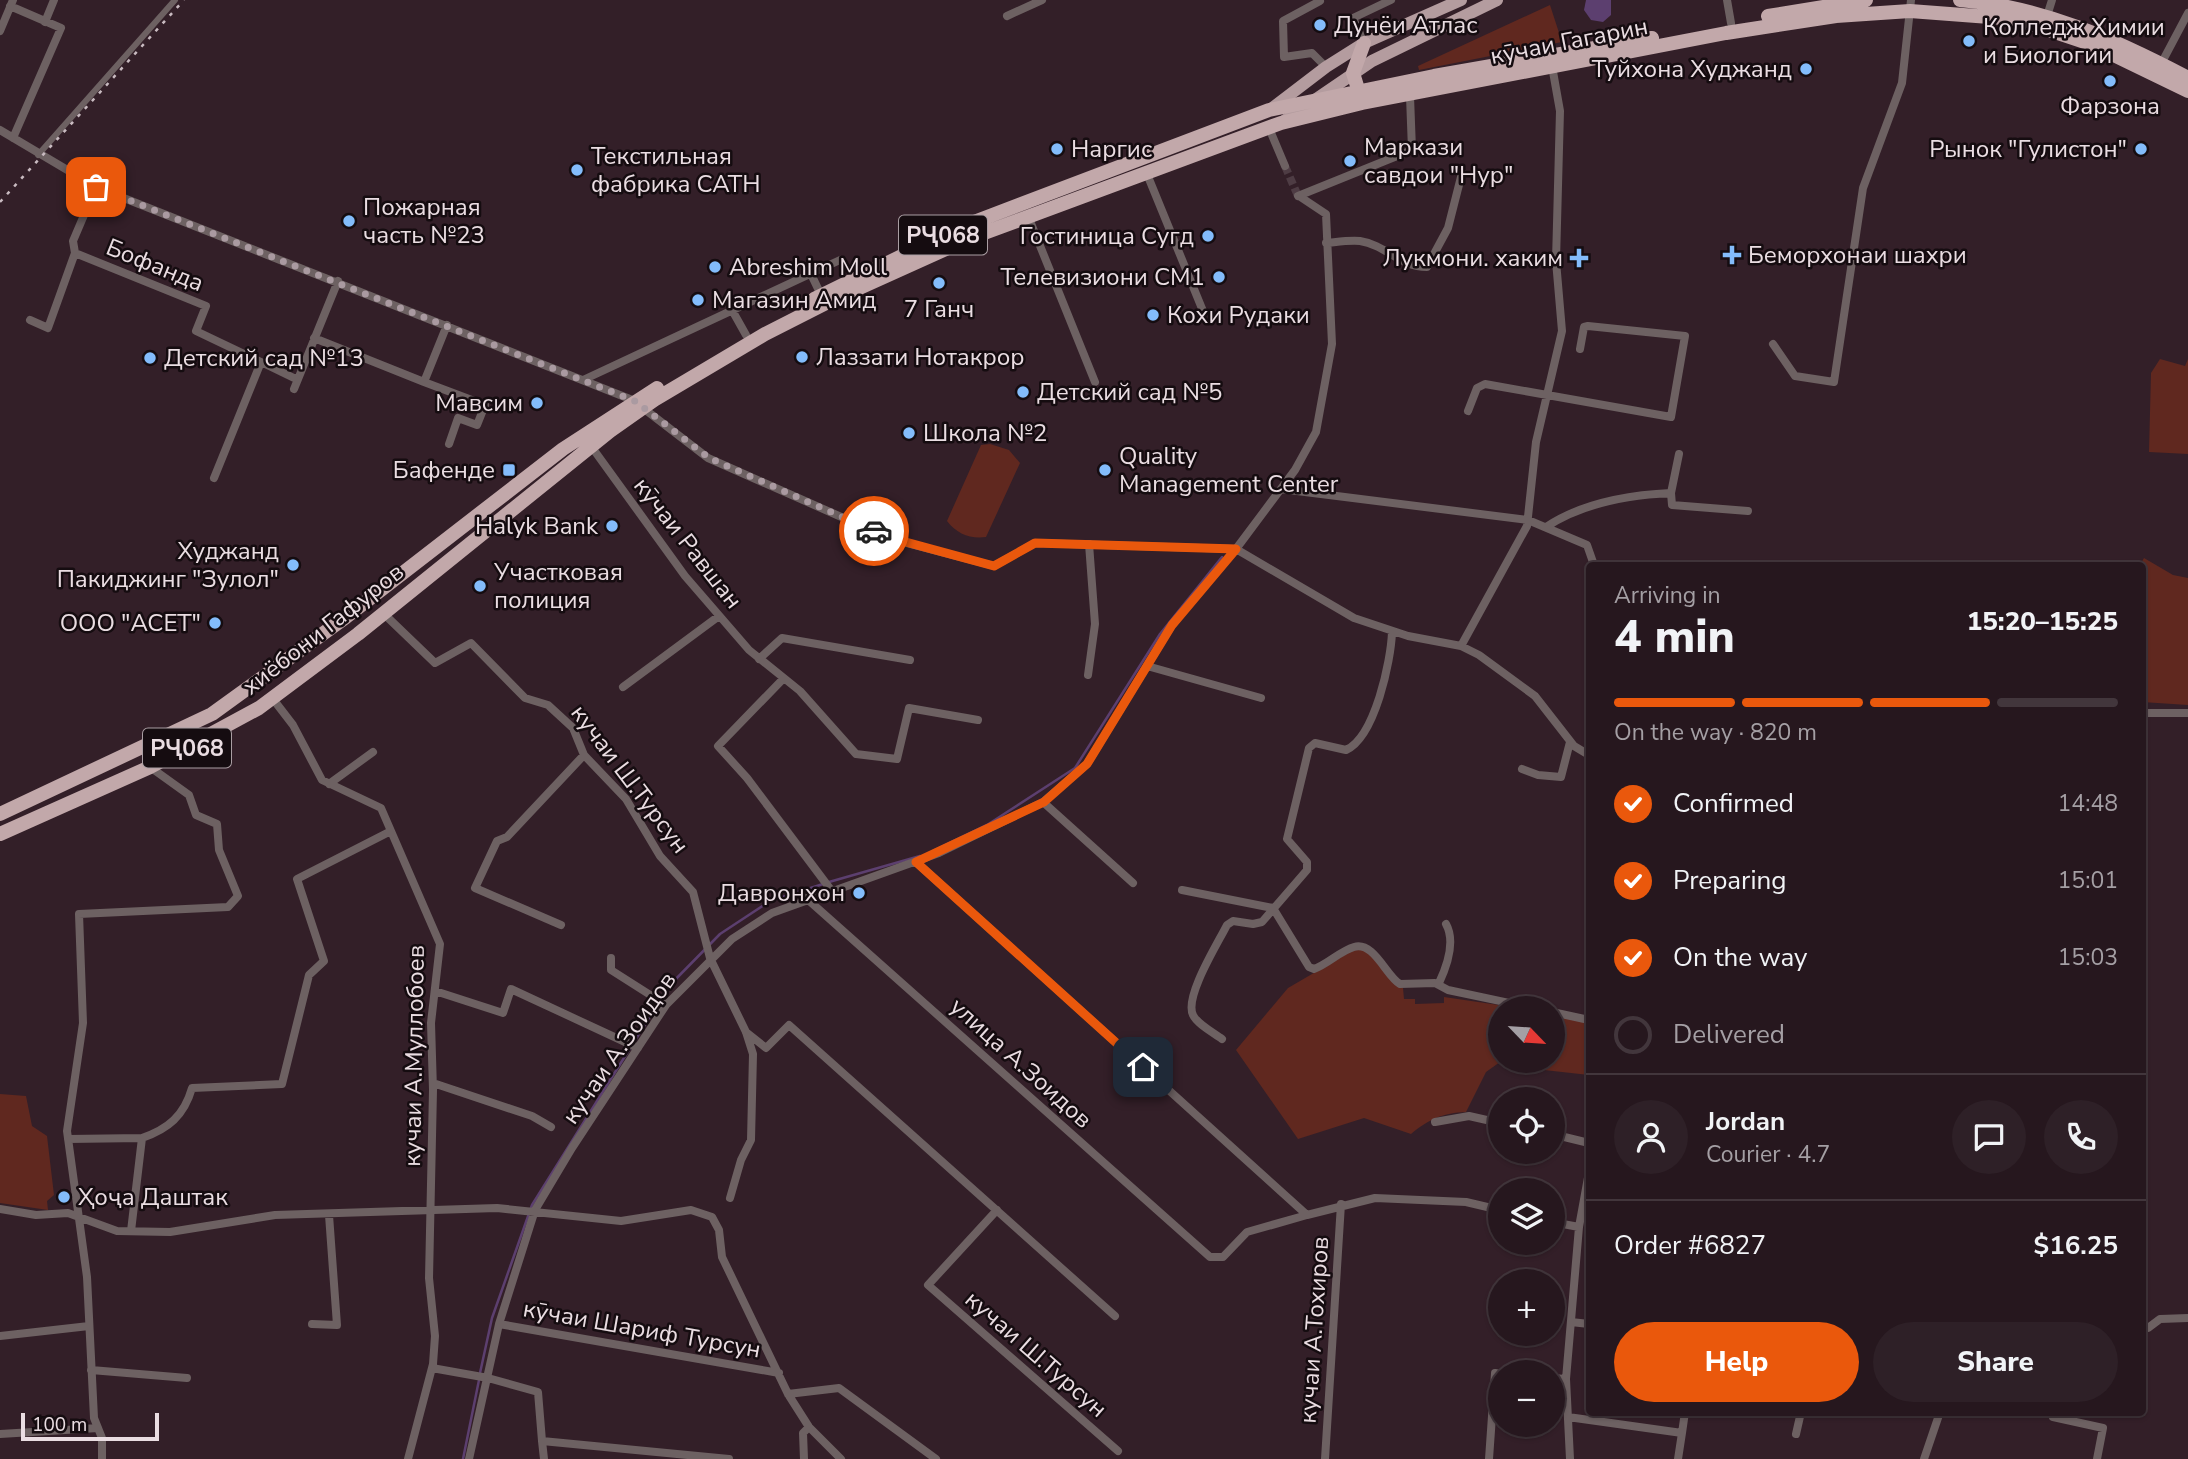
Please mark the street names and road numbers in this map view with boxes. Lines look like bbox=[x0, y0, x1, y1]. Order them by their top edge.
street label: кӯчаи Гагарин bbox=[1487, 10, 1651, 72]
road number: РҶ068 bbox=[899, 216, 987, 254]
street label: Бофанда bbox=[101, 231, 209, 299]
street label: кӯчаи Равшан bbox=[627, 471, 749, 615]
street label: хиёбони Гафуров bbox=[236, 556, 410, 702]
street label: кучаи Ш.Турсун bbox=[564, 698, 696, 860]
road number: РҶ068 bbox=[143, 728, 231, 768]
street label: кучаи А.Муллобоев bbox=[396, 945, 432, 1167]
street label: кучаи А.Зоидов bbox=[555, 966, 683, 1130]
street label: улица А.Зоидов bbox=[943, 991, 1099, 1135]
street label: кучаи А.Тохиров bbox=[1292, 1235, 1336, 1425]
street label: кучаи Ш.Турсун bbox=[958, 1283, 1114, 1425]
street label: кӯчаи Шариф Турсун bbox=[521, 1292, 763, 1366]

